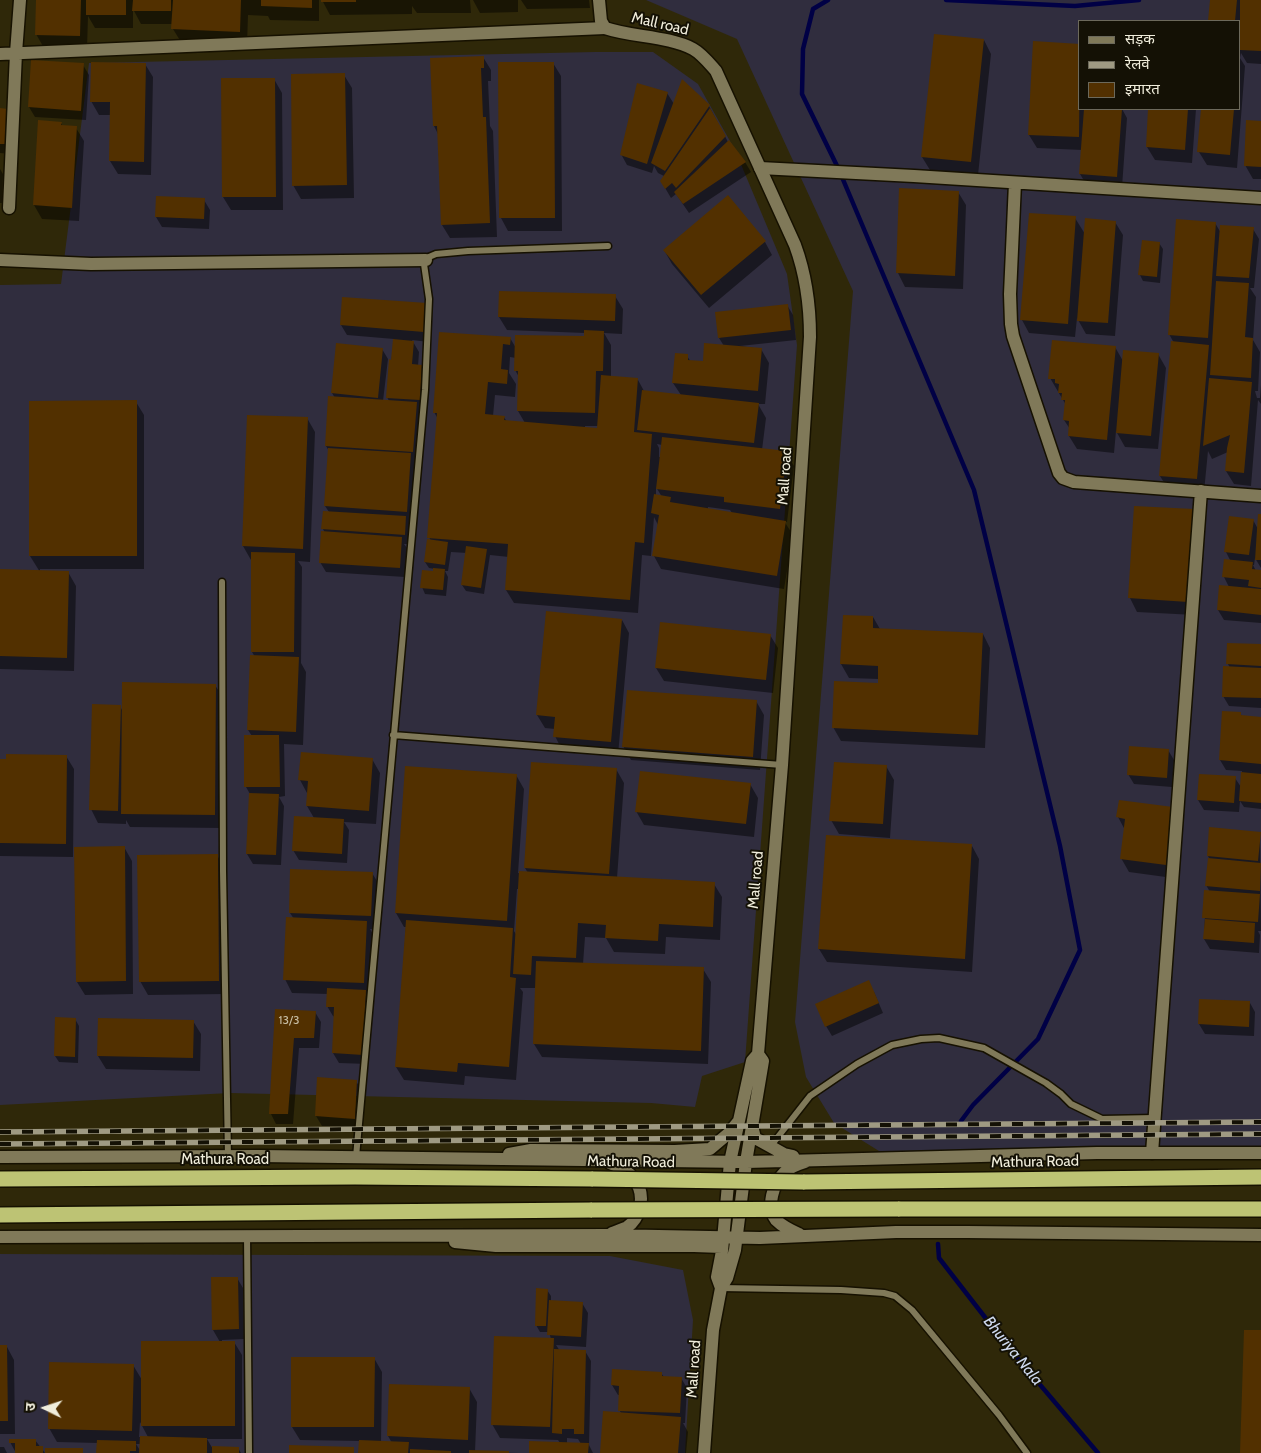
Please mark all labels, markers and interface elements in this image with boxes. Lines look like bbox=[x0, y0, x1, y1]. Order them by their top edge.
street label: Mall road bbox=[630, 9, 690, 39]
legend bbox=[1078, 20, 1241, 110]
text: सड़क bbox=[1125, 30, 1155, 48]
text: रेलवे bbox=[1125, 55, 1150, 73]
text: इमारत bbox=[1125, 80, 1160, 98]
street label: Mall road bbox=[774, 446, 796, 506]
street label: Mall road bbox=[745, 850, 767, 910]
house number: 13/3 bbox=[279, 1013, 299, 1027]
street label: Mathura Road bbox=[181, 1151, 269, 1169]
street label: Mathura Road bbox=[587, 1152, 675, 1172]
street label: Mathura Road bbox=[991, 1152, 1079, 1172]
water label: Bhuriya Nala bbox=[979, 1312, 1047, 1390]
street label: Mall road bbox=[683, 1339, 705, 1399]
north arrow bbox=[20, 1383, 70, 1433]
text: उ bbox=[21, 1402, 39, 1412]

